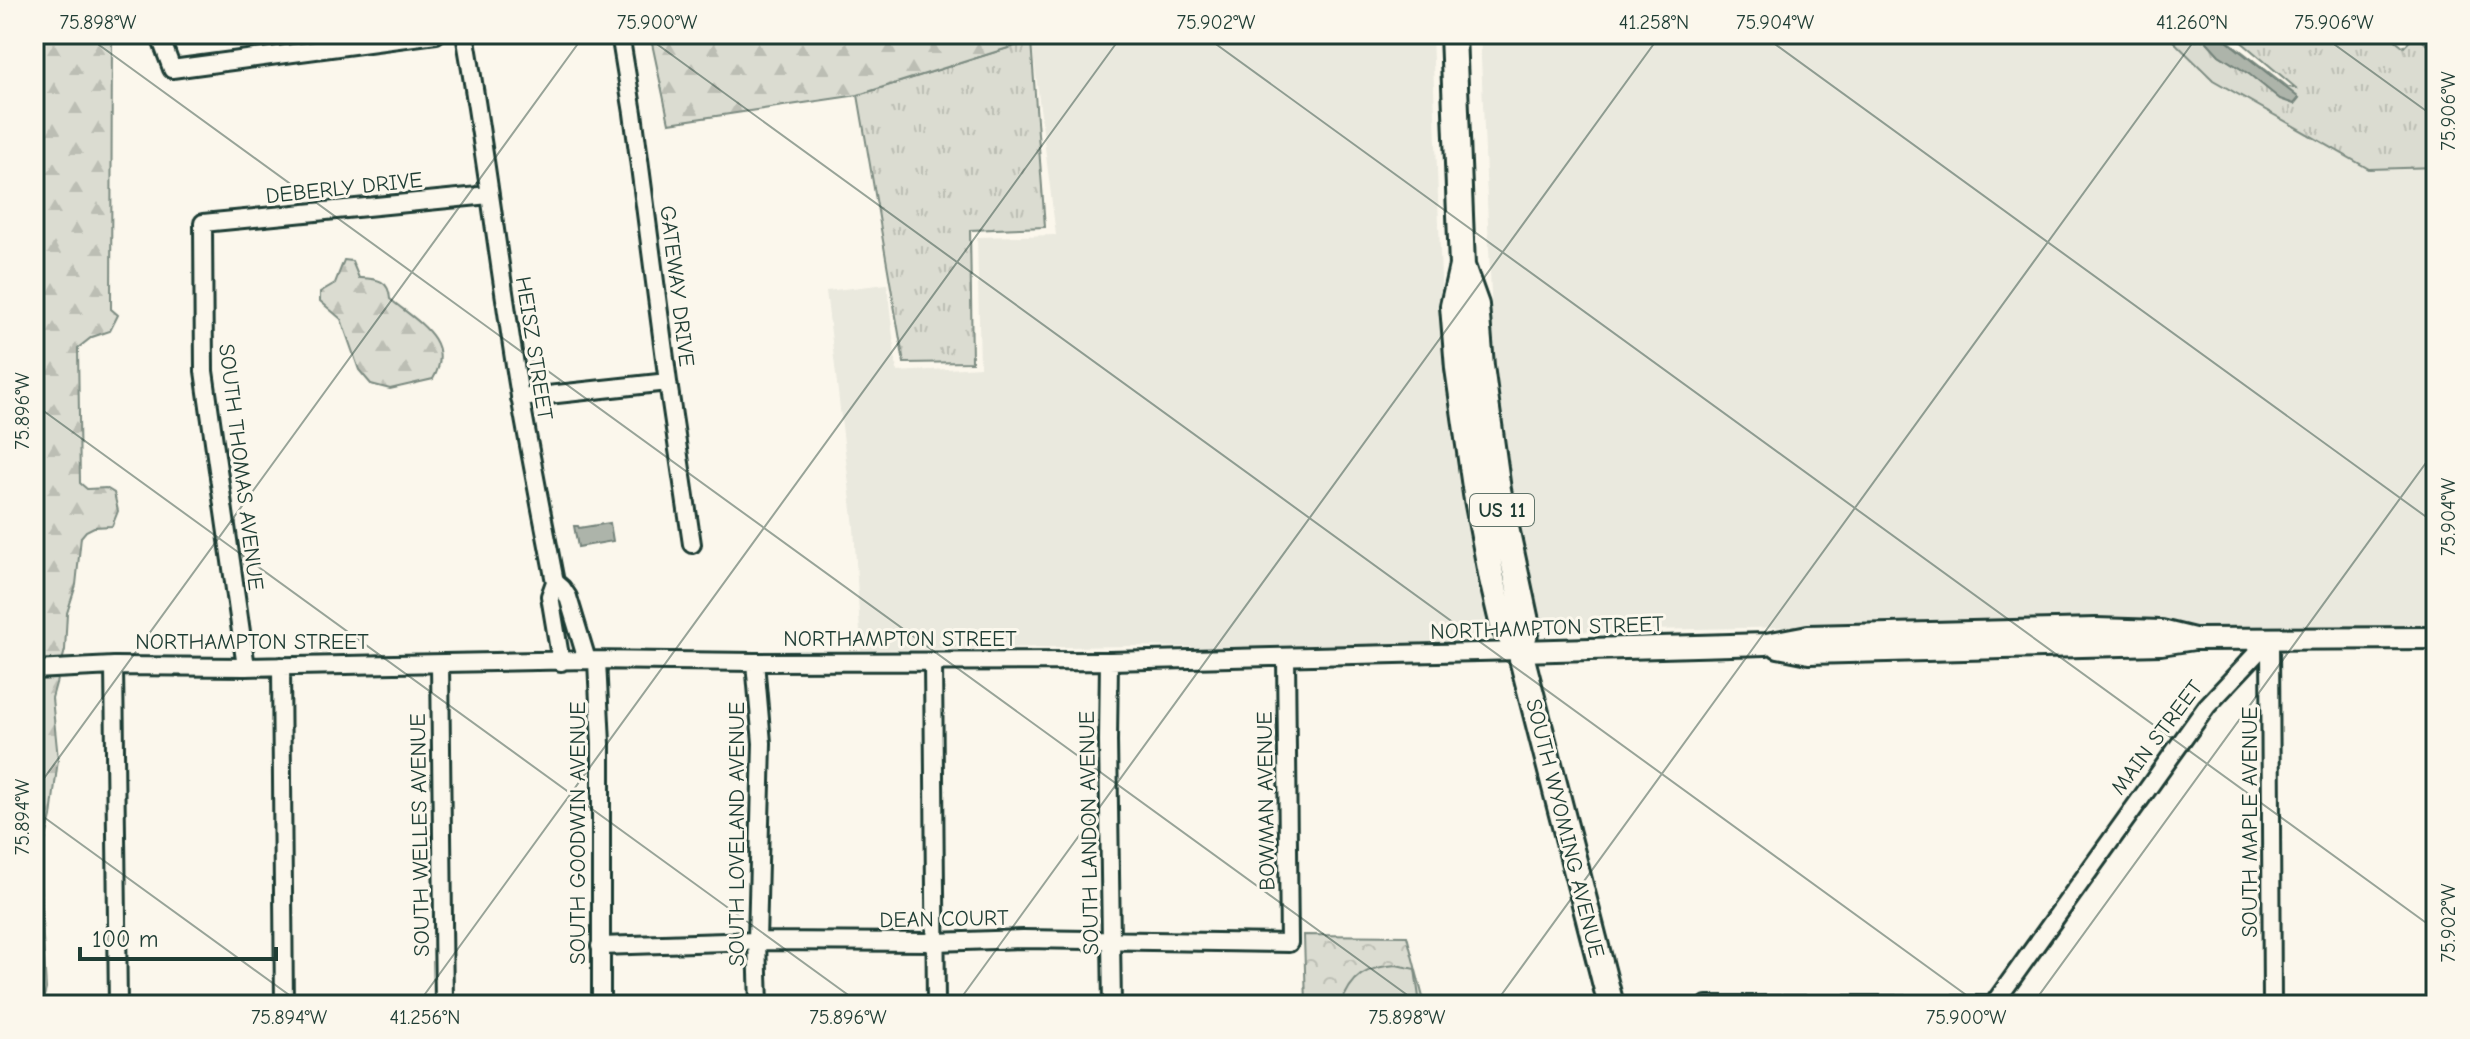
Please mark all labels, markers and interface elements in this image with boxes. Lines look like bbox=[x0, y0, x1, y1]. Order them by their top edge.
text: 75.898°W bbox=[60, 11, 137, 34]
text: 75.900°W bbox=[617, 11, 698, 34]
text: 75.902°W bbox=[1177, 11, 1256, 34]
text: 41.258°N bbox=[1619, 11, 1689, 34]
text: 75.904°W bbox=[1736, 11, 1815, 34]
text: 41.260°N bbox=[2156, 11, 2228, 34]
text: 75.906°W bbox=[2294, 11, 2374, 34]
text: 75.906°W bbox=[2437, 71, 2460, 151]
street label: DEBERLY DRIVE bbox=[264, 167, 424, 209]
street label: GATEWAY DRIVE bbox=[654, 204, 700, 368]
street label: HEISZ STREET bbox=[510, 275, 558, 422]
street label: SOUTH THOMAS AVENUE bbox=[213, 342, 269, 592]
text: 75.896°W bbox=[11, 372, 34, 450]
text: 75.904°W bbox=[2437, 477, 2460, 556]
road number: US 11 bbox=[1470, 494, 1534, 526]
street label: NORTHAMPTON STREET bbox=[1430, 611, 1665, 645]
street label: NORTHAMPTON STREET bbox=[783, 626, 1017, 652]
street label: NORTHAMPTON STREET bbox=[135, 629, 369, 655]
street label: MAIN STREET bbox=[2105, 675, 2209, 800]
street label: SOUTH WYOMING AVENUE bbox=[1520, 696, 1610, 960]
street label: SOUTH GOODWIN AVENUE bbox=[565, 702, 591, 965]
street label: SOUTH LOVELAND AVENUE bbox=[724, 702, 750, 966]
street label: SOUTH MAPLE AVENUE bbox=[2237, 706, 2263, 938]
street label: SOUTH LANDON AVENUE bbox=[1074, 711, 1104, 955]
street label: BOWMAN AVENUE bbox=[1251, 711, 1281, 891]
street label: SOUTH WELLES AVENUE bbox=[405, 713, 435, 957]
text: 75.894°W bbox=[11, 778, 34, 855]
text: 75.902°W bbox=[2437, 883, 2460, 962]
street label: DEAN COURT bbox=[879, 905, 1009, 933]
scale bar bbox=[80, 911, 276, 961]
text: 100 m bbox=[92, 925, 159, 953]
text: 75.894°W bbox=[251, 1006, 328, 1029]
text: 41.256°N bbox=[390, 1006, 460, 1029]
text: 75.896°W bbox=[809, 1006, 887, 1029]
text: 75.898°W bbox=[1369, 1006, 1446, 1029]
text: 75.900°W bbox=[1926, 1006, 2007, 1029]

